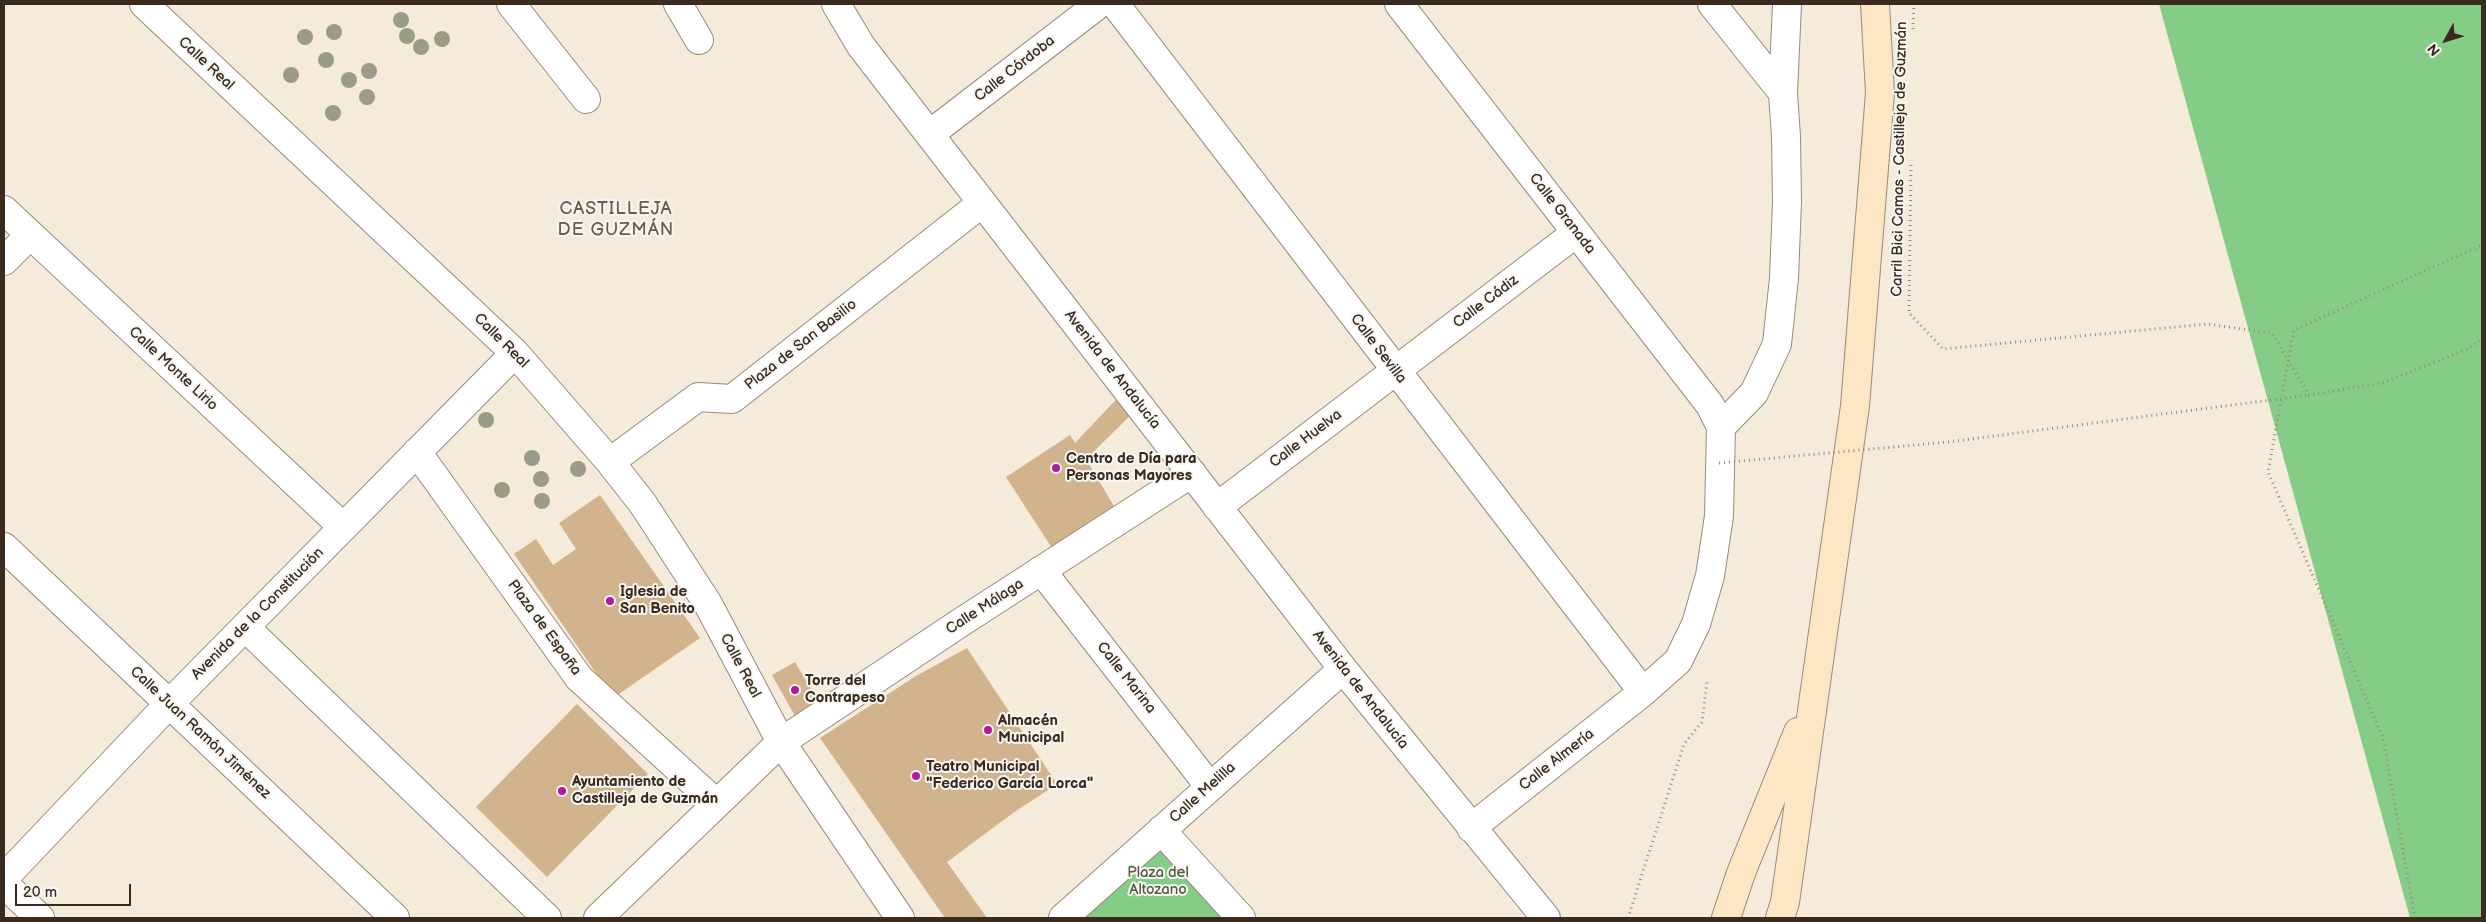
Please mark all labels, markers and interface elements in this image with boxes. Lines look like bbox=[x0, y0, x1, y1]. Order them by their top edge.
north arrow bbox=[2421, 15, 2471, 65]
street label: Carril Bici Camas - Castilleja de Guzmán bbox=[1889, 21, 1911, 297]
street label: Calle Córdoba bbox=[971, 32, 1059, 106]
street label: Calle Real bbox=[174, 34, 238, 94]
text: N bbox=[2424, 40, 2444, 59]
street label: Calle Granada bbox=[1525, 170, 1599, 258]
district label: CASTILLEJA DE GUZMÁN bbox=[556, 198, 676, 240]
street label: Calle Cádiz bbox=[1450, 272, 1522, 332]
street label: Plaza de San Basilio bbox=[741, 296, 861, 394]
street label: Avenida de Andalucía bbox=[1060, 307, 1164, 433]
street label: Calle Real bbox=[470, 310, 532, 372]
street label: Calle Sevilla bbox=[1346, 311, 1410, 387]
street label: Calle Monte Lirio bbox=[125, 323, 221, 415]
street label: Calle Huelva bbox=[1266, 406, 1346, 472]
place label: Centro de Día para Personas Mayores bbox=[1066, 450, 1197, 485]
marker: Centro de Día para Personas Mayores bbox=[1050, 462, 1062, 474]
street label: Avenida de la Constitución bbox=[188, 544, 328, 684]
street label: Calle Málaga bbox=[943, 575, 1027, 639]
street label: Plaza de España bbox=[503, 577, 585, 679]
place label: Iglesia de San Benito bbox=[620, 583, 695, 618]
marker: Iglesia de San Benito bbox=[604, 595, 616, 607]
street label: Avenida de Andalucía bbox=[1308, 627, 1412, 753]
street label: Calle Real bbox=[716, 631, 764, 701]
street label: Calle Marina bbox=[1092, 639, 1160, 717]
street label: Calle Juan Ramón Jiménez bbox=[126, 663, 274, 803]
place label: Torre del Contrapeso bbox=[805, 672, 885, 707]
marker: Torre del Contrapeso bbox=[789, 684, 801, 696]
place label: Almacén Municipal bbox=[998, 712, 1064, 747]
marker: Almacén Municipal bbox=[982, 724, 994, 736]
street label: Calle Almería bbox=[1516, 725, 1598, 795]
place label: Teatro Municipal "Federico García Lorca" bbox=[926, 758, 1093, 793]
street label: Calle Melilla bbox=[1166, 759, 1240, 827]
marker: Teatro Municipal "Federico García Lorca" bbox=[910, 770, 922, 782]
place label: Ayuntamiento de Castilleja de Guzmán bbox=[572, 773, 718, 808]
marker: Ayuntamiento de Castilleja de Guzmán bbox=[556, 785, 568, 797]
park label: Plaza del Altozano bbox=[1127, 864, 1189, 899]
scale bar bbox=[18, 874, 134, 906]
text: 20 m bbox=[23, 883, 57, 902]

